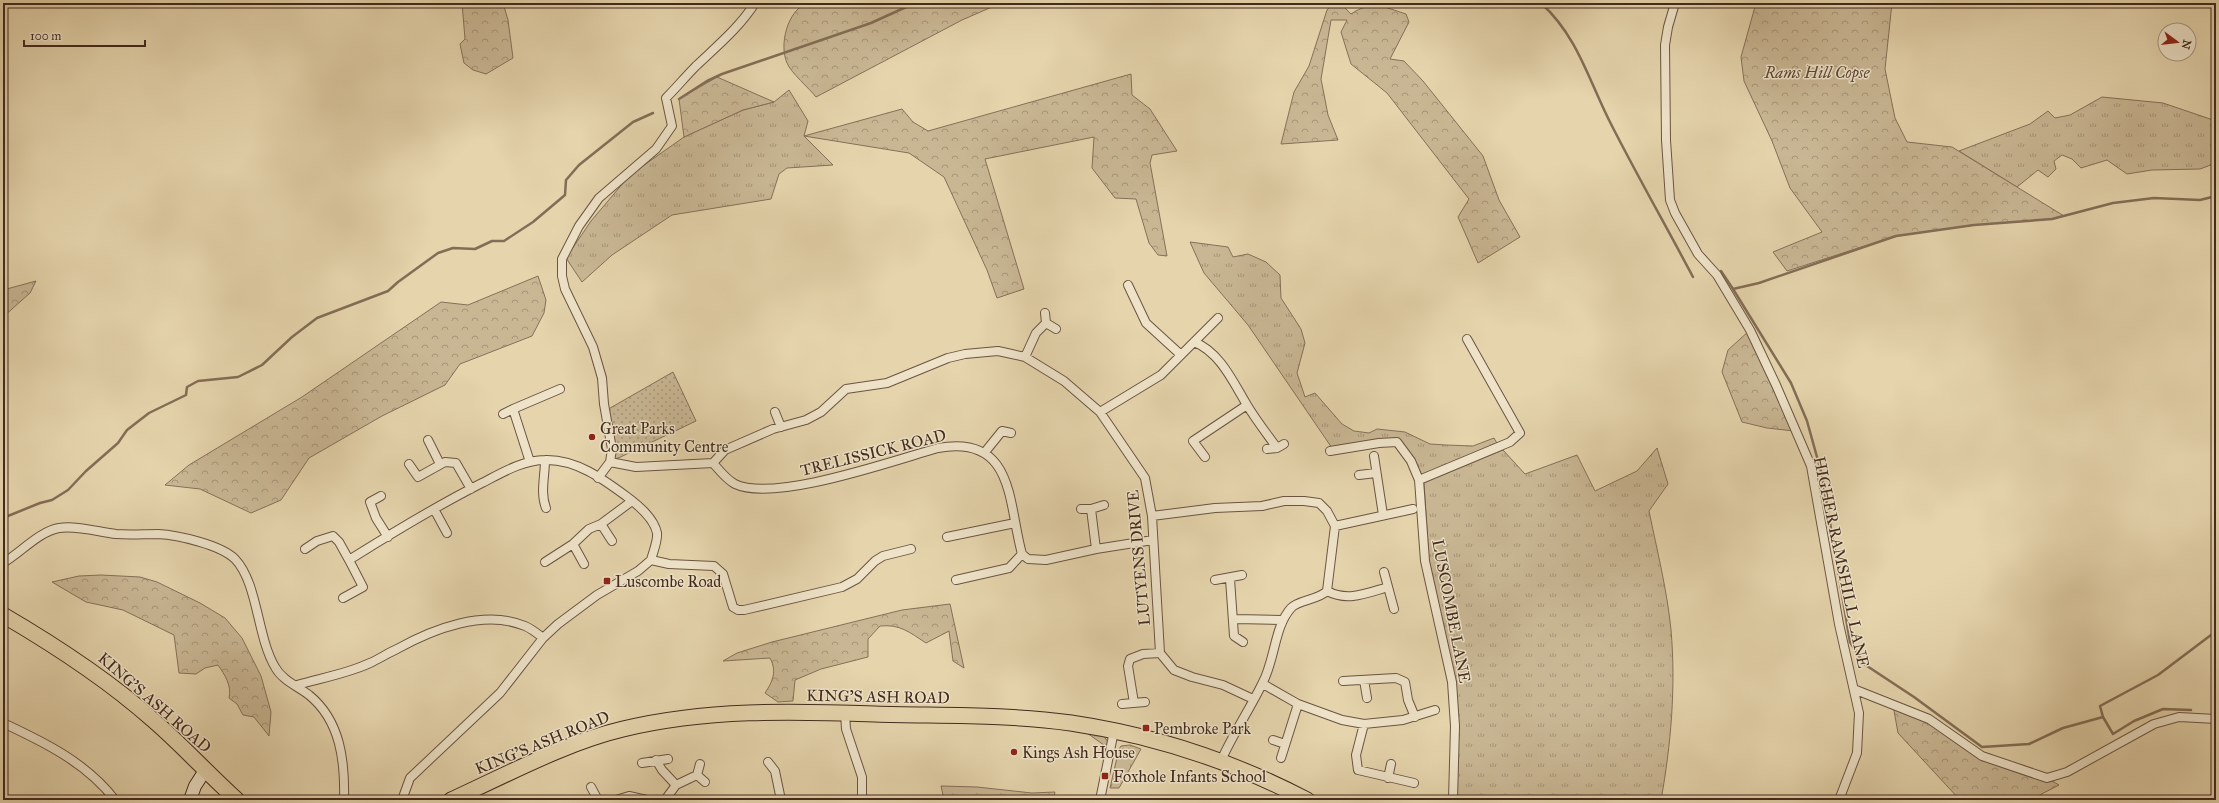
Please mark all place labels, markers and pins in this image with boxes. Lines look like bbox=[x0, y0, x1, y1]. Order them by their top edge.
place label: Great Parks Community Centre bbox=[600, 419, 729, 456]
marker: Great Parks Community Centre bbox=[587, 432, 597, 442]
place label: Luscombe Road bbox=[615, 572, 721, 591]
marker: Luscombe Road bbox=[602, 576, 612, 586]
place label: Pembroke Park bbox=[1154, 719, 1251, 738]
marker: Pembroke Park bbox=[1141, 723, 1151, 733]
place label: Kings Ash House bbox=[1022, 743, 1135, 763]
marker: Kings Ash House bbox=[1009, 747, 1019, 757]
place label: Foxhole Infants School bbox=[1113, 767, 1267, 786]
marker: Foxhole Infants School bbox=[1100, 771, 1110, 781]

